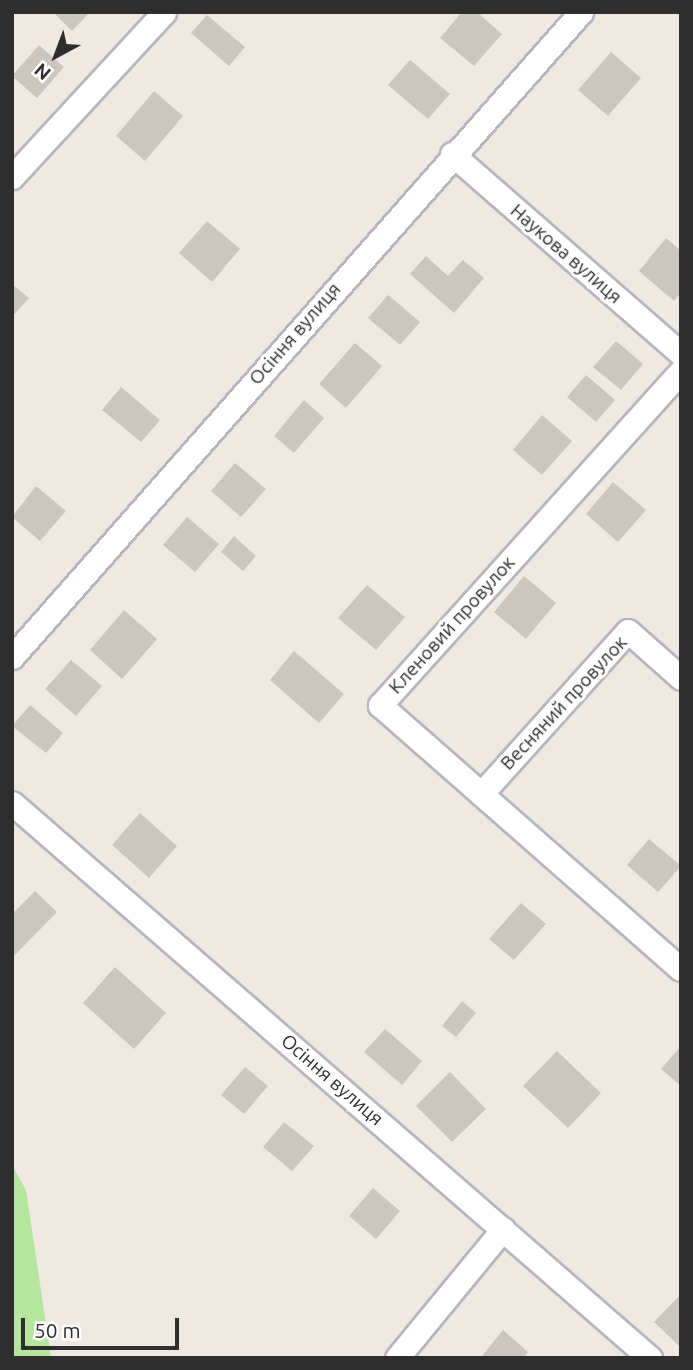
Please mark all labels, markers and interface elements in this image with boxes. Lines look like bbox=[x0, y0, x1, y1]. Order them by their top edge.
north arrow bbox=[21, 21, 91, 91]
text: N bbox=[30, 59, 55, 85]
street label: Наукова вулиця bbox=[506, 199, 626, 309]
street label: Осіння вулиця bbox=[244, 278, 346, 390]
street label: Кленовий провулок bbox=[384, 551, 520, 699]
street label: Весняний провулок bbox=[496, 631, 632, 775]
street label: Осіння вулиця bbox=[276, 1029, 388, 1131]
scale bar bbox=[24, 1304, 182, 1348]
text: 50 m bbox=[34, 1318, 81, 1342]

